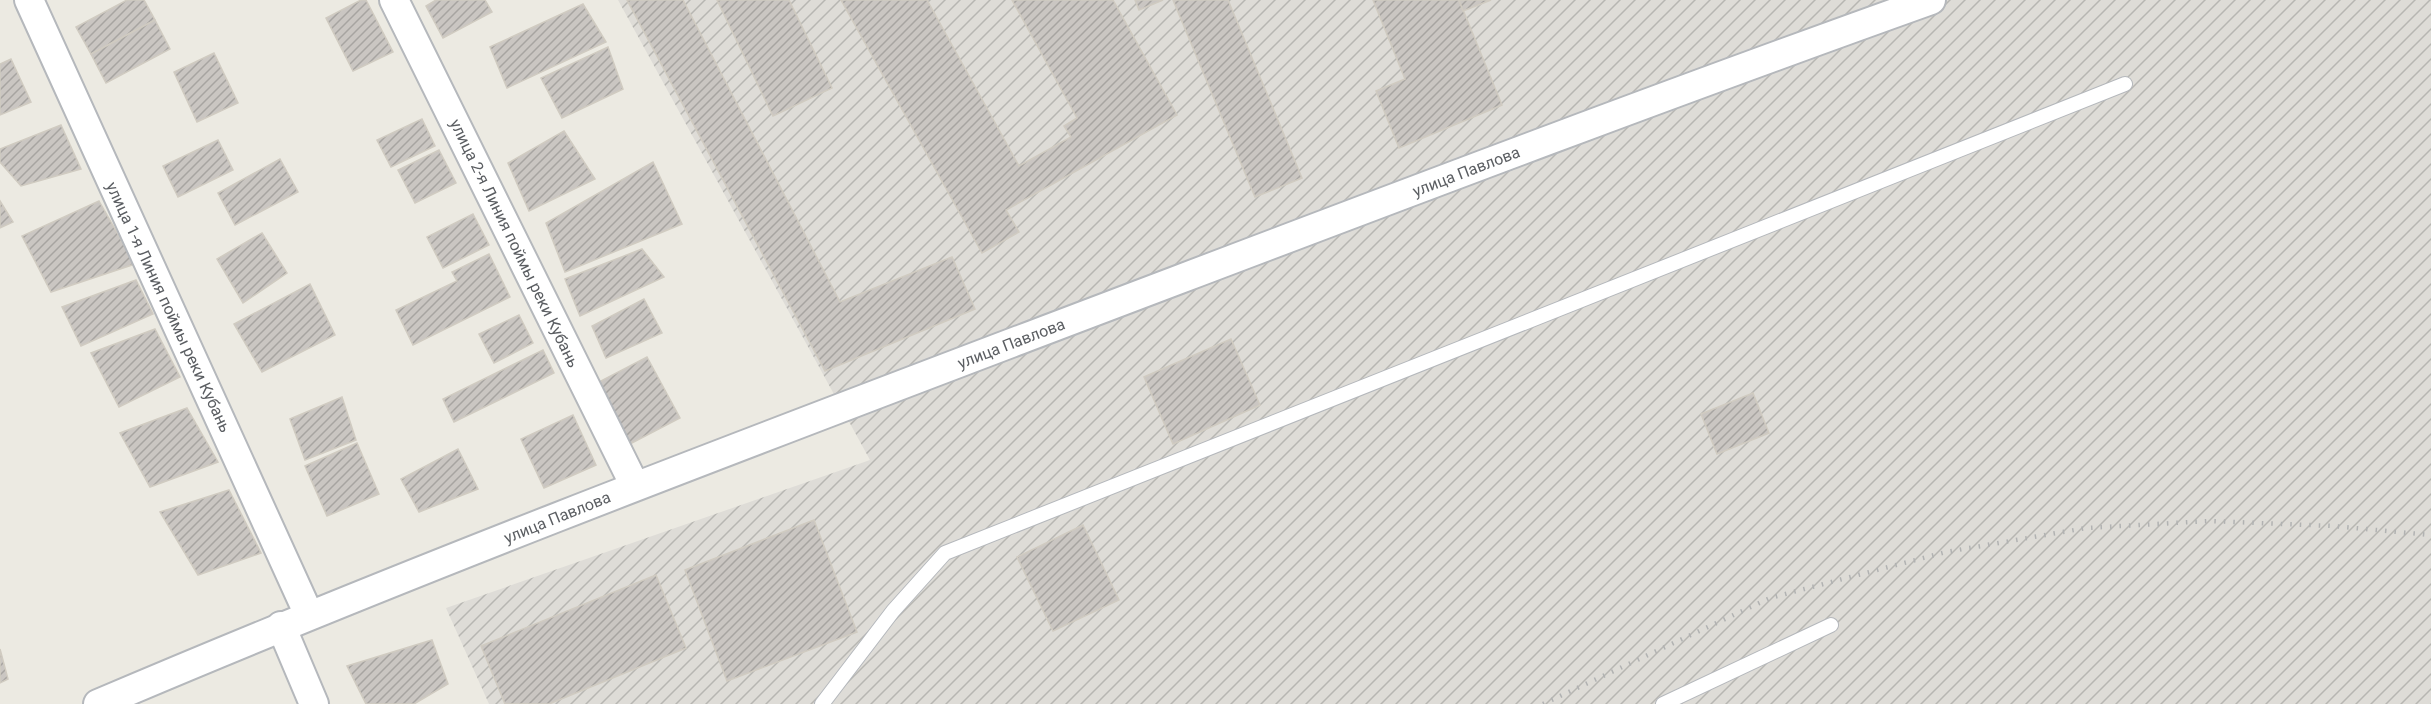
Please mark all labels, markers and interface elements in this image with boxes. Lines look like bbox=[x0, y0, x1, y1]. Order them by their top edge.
street label: улица 2-я Линия поймы реки Кубань bbox=[446, 116, 583, 371]
street label: улица Павлова bbox=[1410, 142, 1523, 201]
street label: улица 1-я Линия поймы реки Кубань bbox=[102, 179, 235, 435]
street label: улица Павлова bbox=[955, 314, 1068, 373]
street label: улица Павлова bbox=[501, 487, 613, 548]

